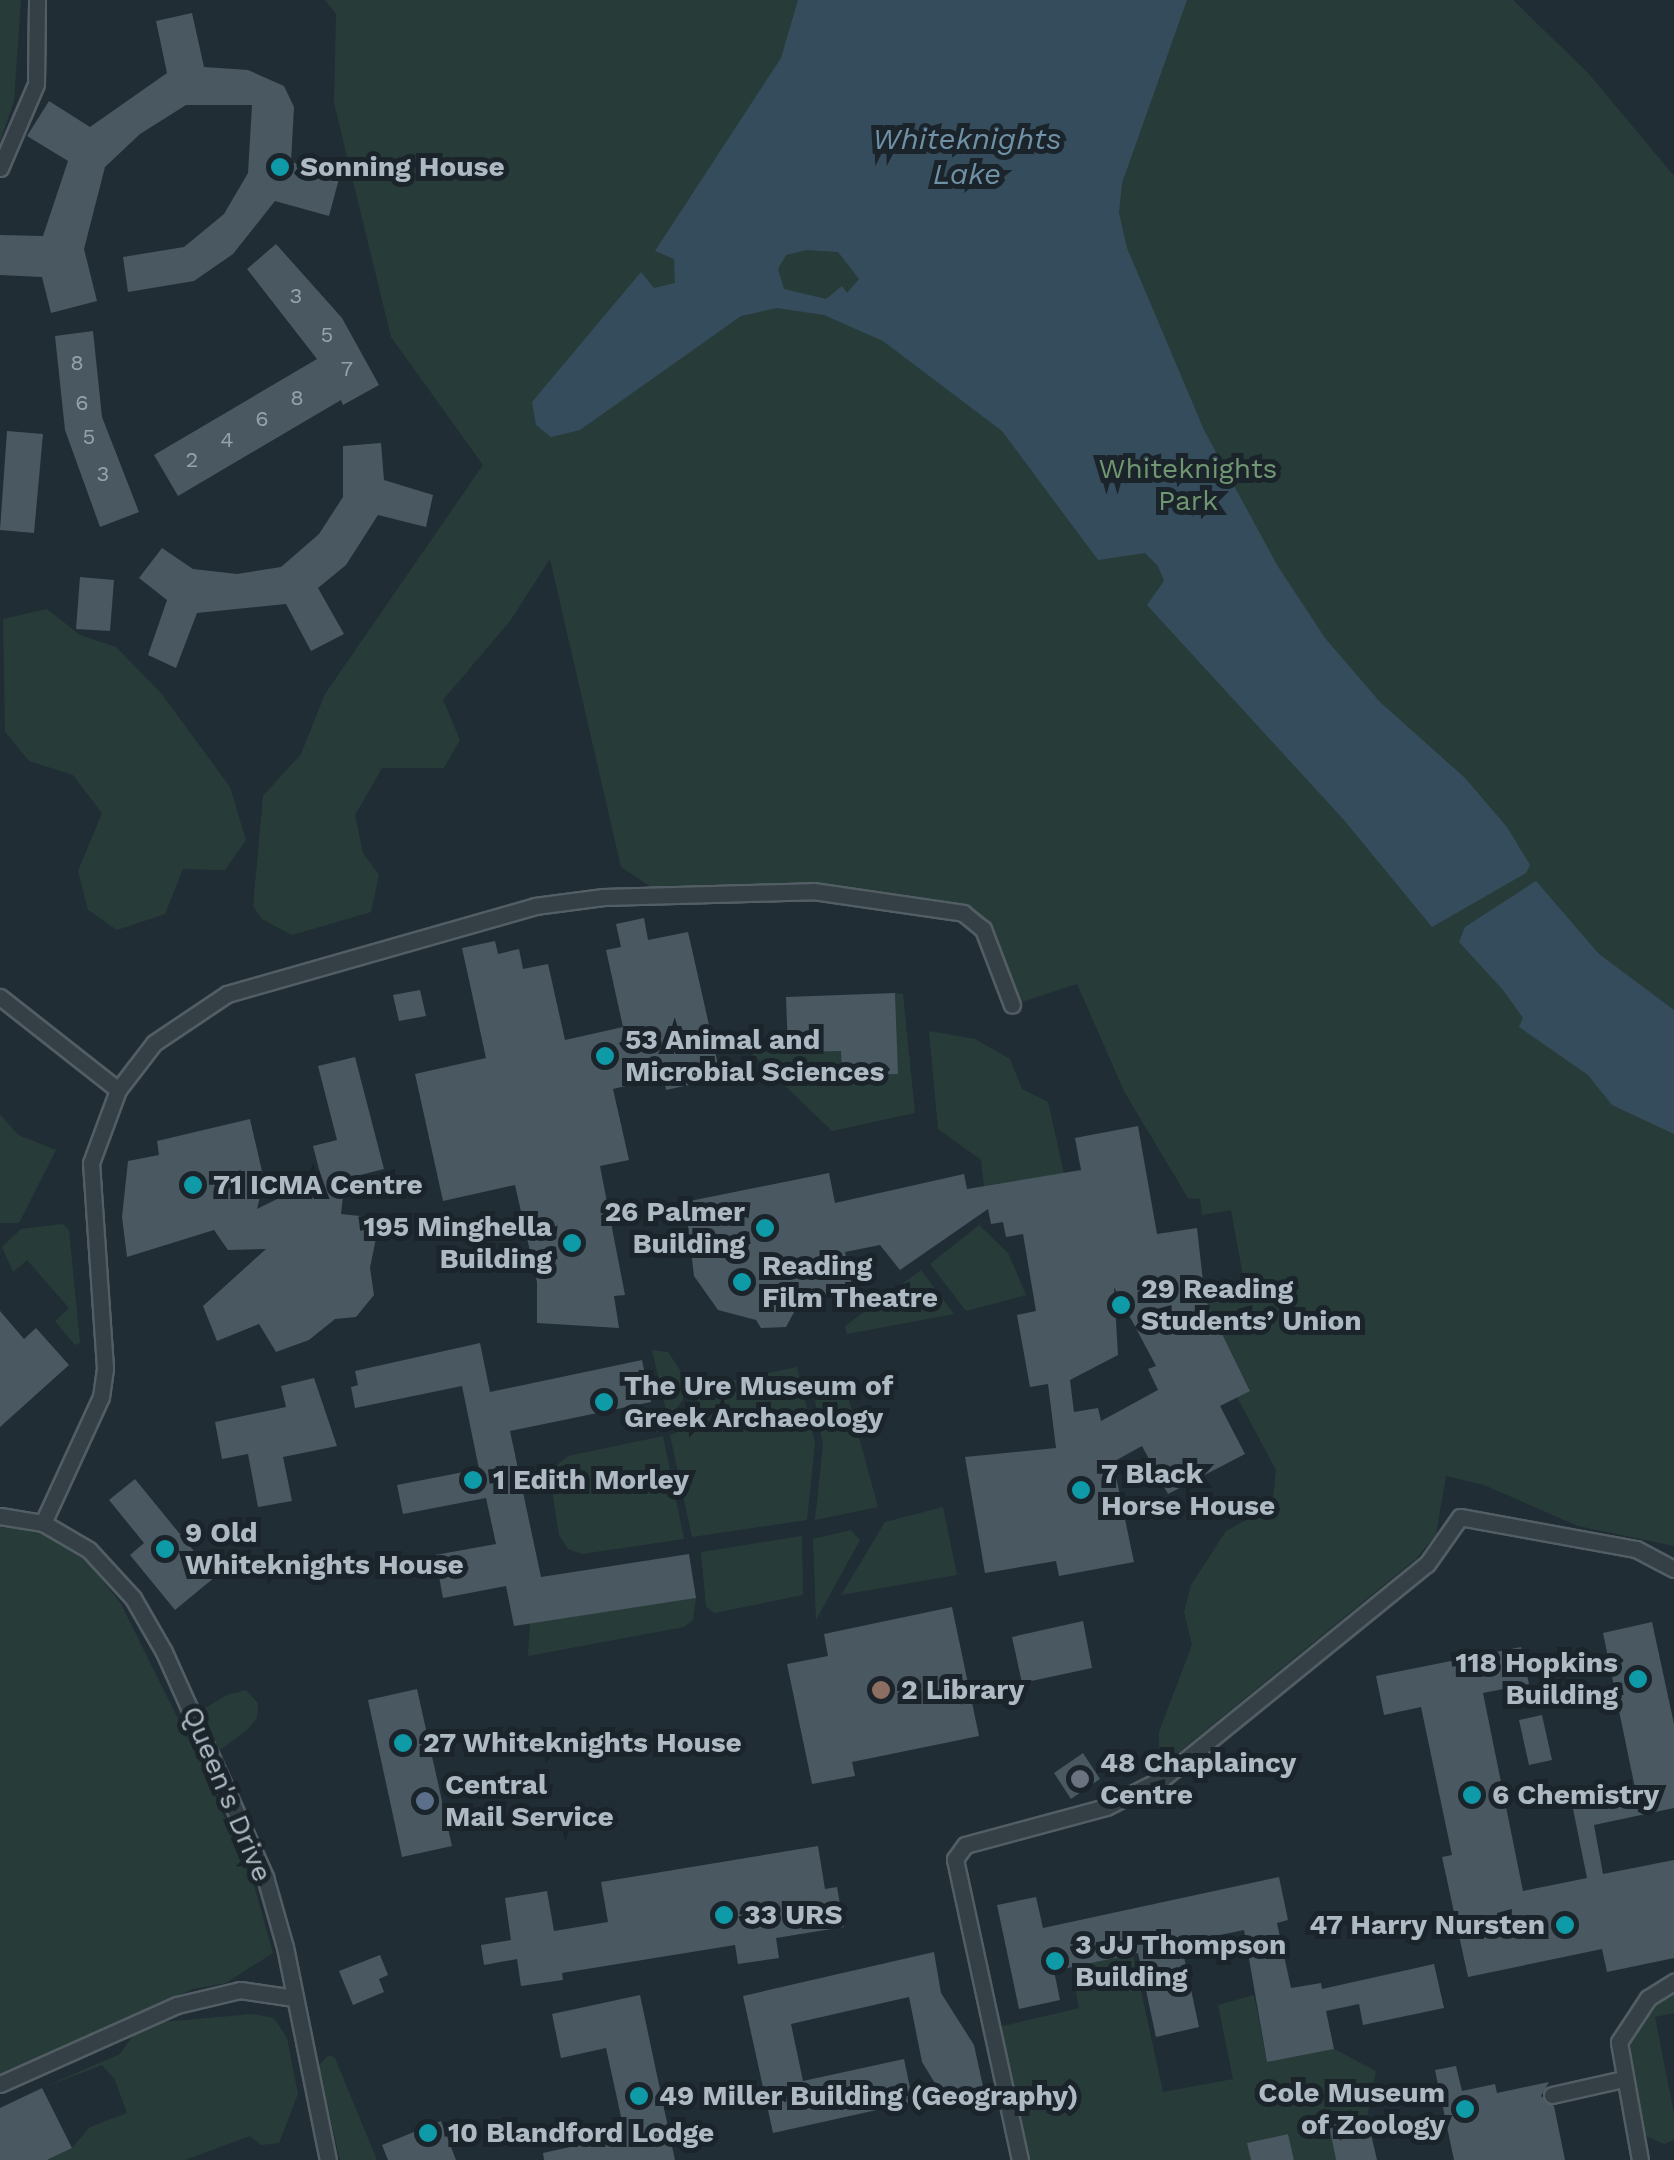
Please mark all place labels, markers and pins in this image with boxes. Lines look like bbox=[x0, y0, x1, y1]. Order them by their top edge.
place label: Sonning House bbox=[300, 150, 505, 184]
marker: Sonning House bbox=[269, 156, 291, 178]
place label: 53 Animal and Microbial Sciences bbox=[625, 1023, 885, 1089]
marker: 53 Animal and Microbial Sciences bbox=[594, 1045, 616, 1067]
place label: 71 ICMA Centre bbox=[213, 1168, 423, 1202]
marker: 71 ICMA Centre bbox=[182, 1174, 204, 1196]
place label: 26 Palmer Building bbox=[604, 1195, 745, 1261]
place label: 195 Minghella Building bbox=[364, 1210, 552, 1276]
marker: 26 Palmer Building bbox=[754, 1217, 776, 1239]
marker: 195 Minghella Building bbox=[561, 1232, 583, 1254]
place label: Reading Film Theatre bbox=[762, 1249, 938, 1315]
marker: Reading Film Theatre bbox=[731, 1271, 753, 1293]
place label: 29 Reading Students’ Union bbox=[1141, 1272, 1362, 1338]
marker: 29 Reading Students’ Union bbox=[1110, 1294, 1132, 1316]
place label: The Ure Museum of Greek Archaeology bbox=[624, 1369, 893, 1435]
marker: The Ure Museum of Greek Archaeology bbox=[593, 1391, 615, 1413]
place label: 7 Black Horse House bbox=[1101, 1457, 1275, 1523]
place label: 1 Edith Morley bbox=[493, 1463, 689, 1497]
marker: 1 Edith Morley bbox=[462, 1469, 484, 1491]
marker: 7 Black Horse House bbox=[1070, 1479, 1092, 1501]
place label: 9 Old Whiteknights House bbox=[185, 1516, 464, 1582]
marker: 9 Old Whiteknights House bbox=[154, 1538, 176, 1560]
place label: 118 Hopkins Building bbox=[1455, 1646, 1618, 1712]
marker: 118 Hopkins Building bbox=[1627, 1668, 1649, 1690]
place label: 2 Library bbox=[901, 1673, 1024, 1707]
marker: 2 Library bbox=[870, 1679, 892, 1701]
place label: 27 Whiteknights House bbox=[423, 1726, 743, 1760]
marker: 27 Whiteknights House bbox=[392, 1732, 414, 1754]
place label: 48 Chaplaincy Centre bbox=[1100, 1746, 1296, 1812]
place label: Central Mail Service bbox=[445, 1768, 614, 1834]
marker: 48 Chaplaincy Centre bbox=[1069, 1768, 1091, 1790]
place label: 6 Chemistry bbox=[1492, 1778, 1659, 1812]
marker: 6 Chemistry bbox=[1461, 1784, 1483, 1806]
marker: Central Mail Service bbox=[414, 1790, 436, 1812]
place label: 33 URS bbox=[744, 1898, 842, 1932]
marker: 33 URS bbox=[713, 1904, 735, 1926]
place label: 47 Harry Nursten bbox=[1308, 1908, 1545, 1942]
marker: 47 Harry Nursten bbox=[1554, 1914, 1576, 1936]
place label: 3 JJ Thompson Building bbox=[1075, 1928, 1287, 1994]
marker: 3 JJ Thompson Building bbox=[1044, 1950, 1066, 1972]
place label: Cole Museum of Zoology bbox=[1258, 2076, 1445, 2142]
place label: 49 Miller Building (Geography) bbox=[659, 2079, 1079, 2113]
marker: 49 Miller Building (Geography) bbox=[628, 2085, 650, 2107]
marker: Cole Museum of Zoology bbox=[1454, 2098, 1476, 2120]
place label: 10 Blandford Lodge bbox=[448, 2116, 714, 2150]
marker: 10 Blandford Lodge bbox=[417, 2122, 439, 2144]

